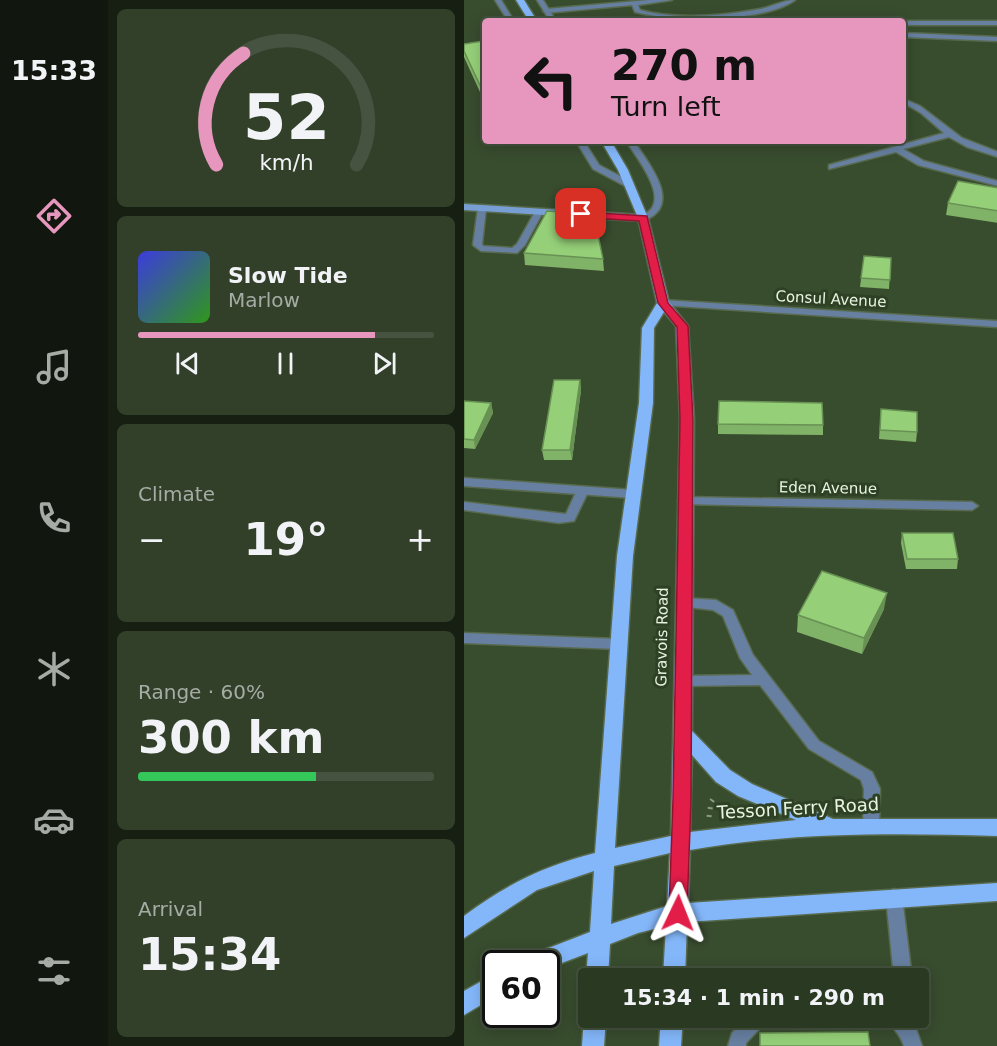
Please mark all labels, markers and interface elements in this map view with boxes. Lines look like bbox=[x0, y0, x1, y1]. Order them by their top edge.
text: 270 m bbox=[611, 41, 757, 90]
icon: left bbox=[512, 42, 590, 120]
text: 15:33 bbox=[11, 55, 97, 86]
text: 52 bbox=[243, 81, 329, 154]
text: Turn left bbox=[611, 91, 721, 122]
text: km/h bbox=[259, 151, 313, 176]
pin bbox=[555, 188, 606, 239]
icon: directions bbox=[33, 195, 75, 237]
icon: arrive bbox=[564, 197, 597, 230]
text: Slow Tide bbox=[228, 263, 348, 288]
street label: Consul Avenue bbox=[775, 287, 887, 311]
text: Marlow bbox=[228, 288, 300, 312]
icon: music bbox=[33, 346, 75, 388]
icon: previous bbox=[171, 347, 204, 380]
icon: pause bbox=[269, 347, 302, 380]
icon: next bbox=[368, 347, 401, 380]
street label: Eden Avenue bbox=[779, 478, 877, 498]
text: Climate bbox=[138, 482, 215, 506]
icon: phone bbox=[33, 497, 75, 539]
text: 19° bbox=[243, 513, 329, 566]
text: − bbox=[138, 520, 166, 559]
text: + bbox=[406, 520, 434, 559]
street label: Gravois Road bbox=[652, 587, 672, 687]
icon: climate bbox=[33, 648, 75, 690]
text: Range · 60% bbox=[138, 680, 265, 704]
text: 300 km bbox=[138, 711, 324, 764]
street label: Tesson Ferry Road bbox=[715, 793, 880, 823]
icon: car bbox=[33, 799, 75, 841]
position arrow bbox=[646, 881, 710, 945]
text: Arrival bbox=[138, 897, 203, 921]
text: 15:34 bbox=[138, 928, 281, 981]
icon: filters bbox=[33, 950, 75, 992]
speed limit sign: 60 bbox=[482, 950, 560, 1028]
text: 15:34 · 1 min · 290 m bbox=[622, 985, 885, 1010]

